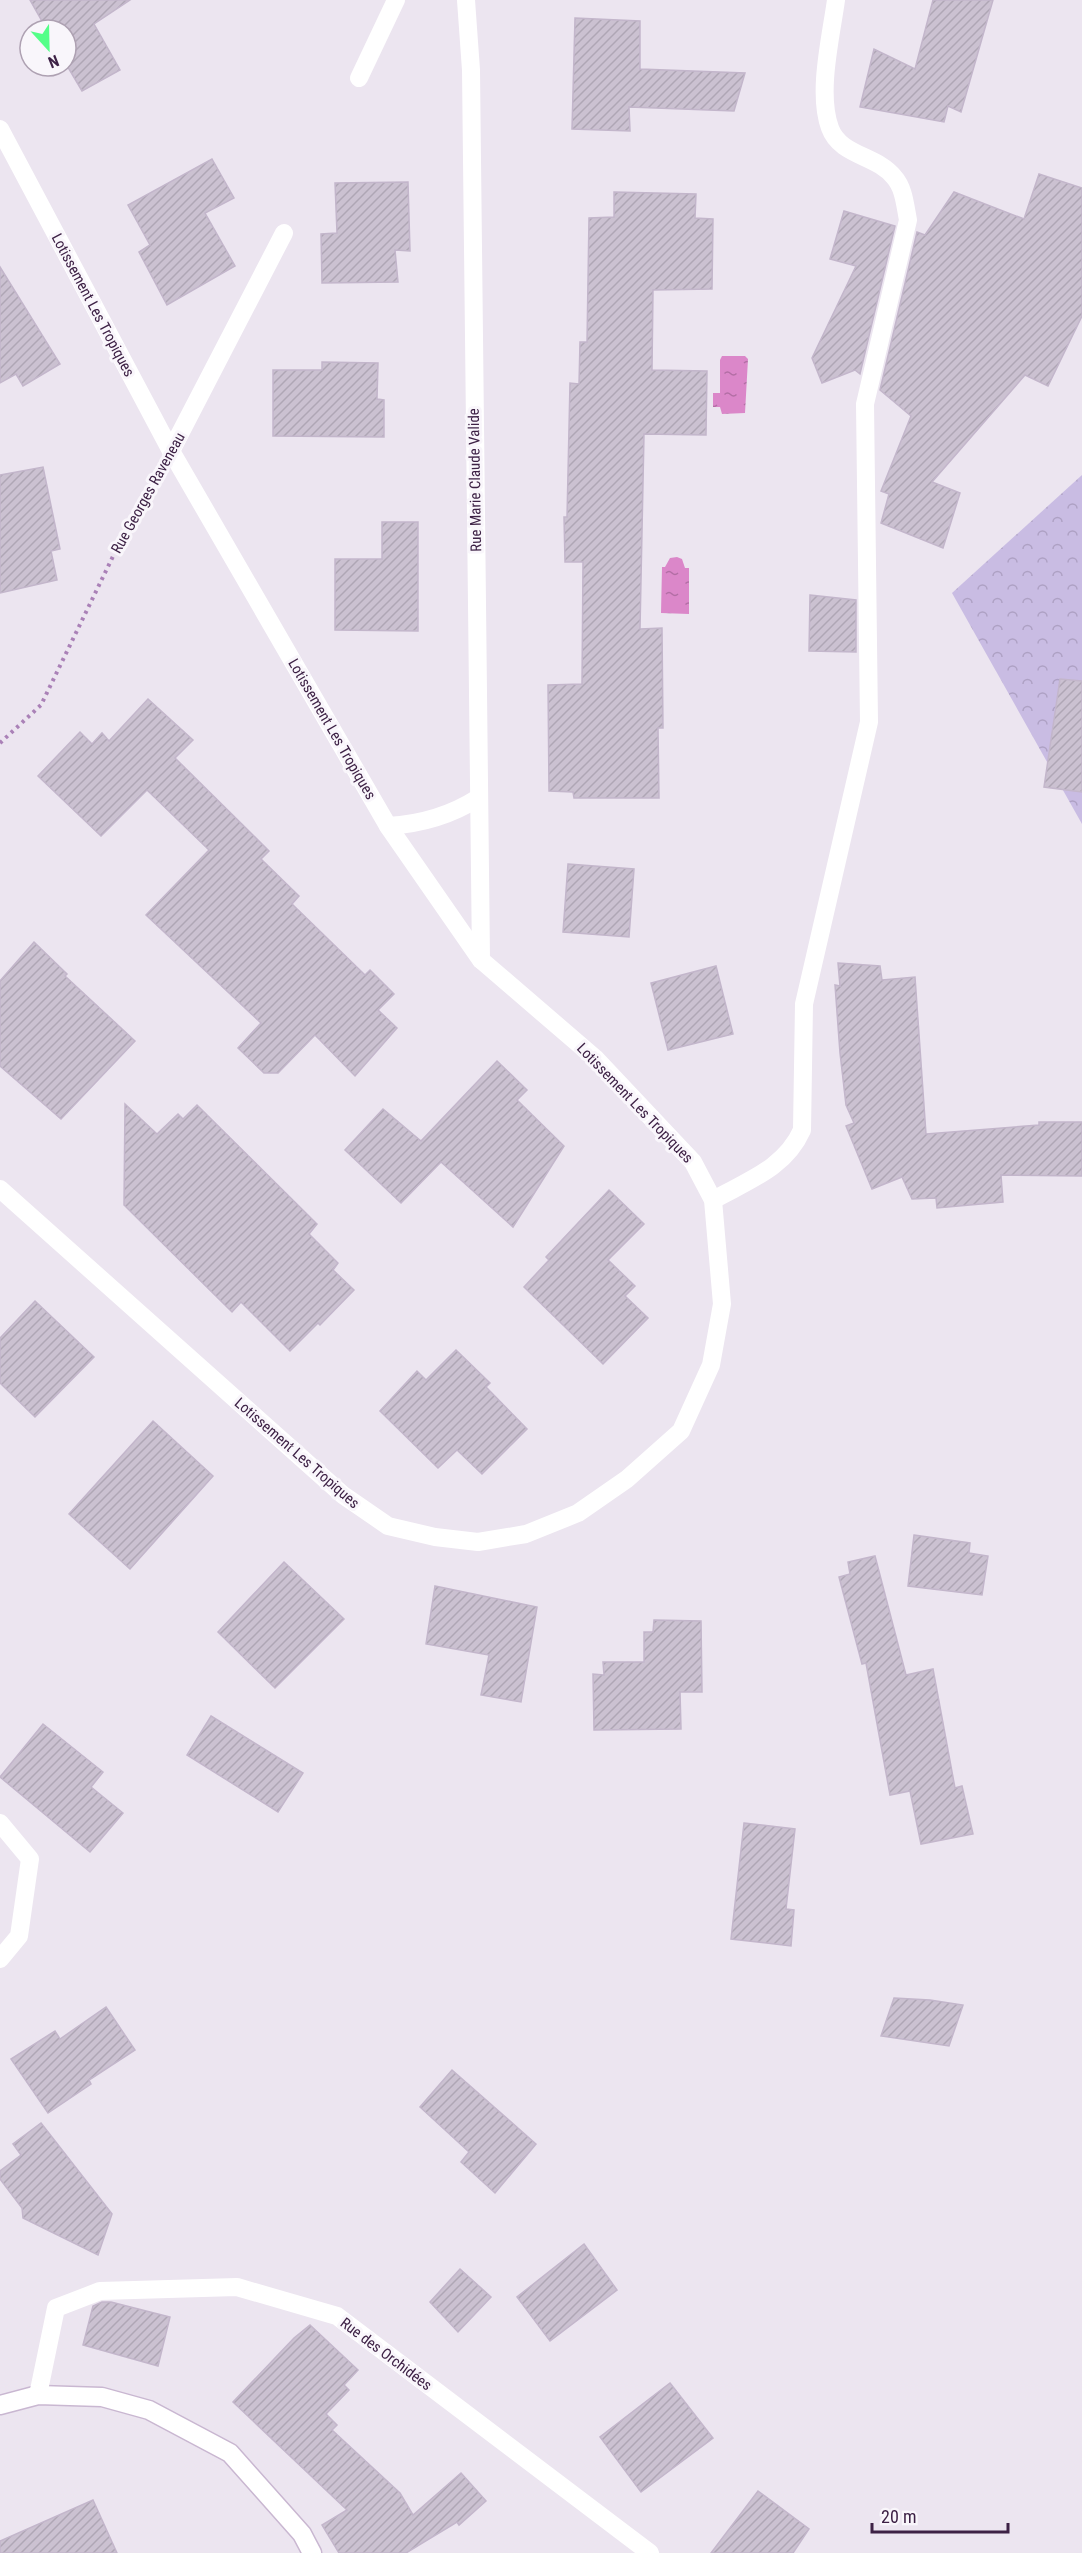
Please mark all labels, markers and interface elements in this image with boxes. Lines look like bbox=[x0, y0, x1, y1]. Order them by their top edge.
north arrow bbox=[18, 18, 78, 78]
text: N bbox=[45, 51, 62, 72]
street label: Lotissement Les Tropiques bbox=[48, 230, 138, 380]
street label: Rue Marie Claude Valide bbox=[465, 408, 485, 552]
street label: Rue Georges Raveneau bbox=[107, 429, 189, 557]
street label: Lotissement Les Tropiques bbox=[284, 655, 380, 803]
street label: Lotissement Les Tropiques bbox=[573, 1039, 697, 1167]
street label: Lotissement Les Tropiques bbox=[231, 1394, 363, 1512]
street label: Rue des Orchidées bbox=[337, 2314, 435, 2394]
scale bar bbox=[872, 2496, 1008, 2534]
text: 20 m bbox=[881, 2506, 916, 2527]

